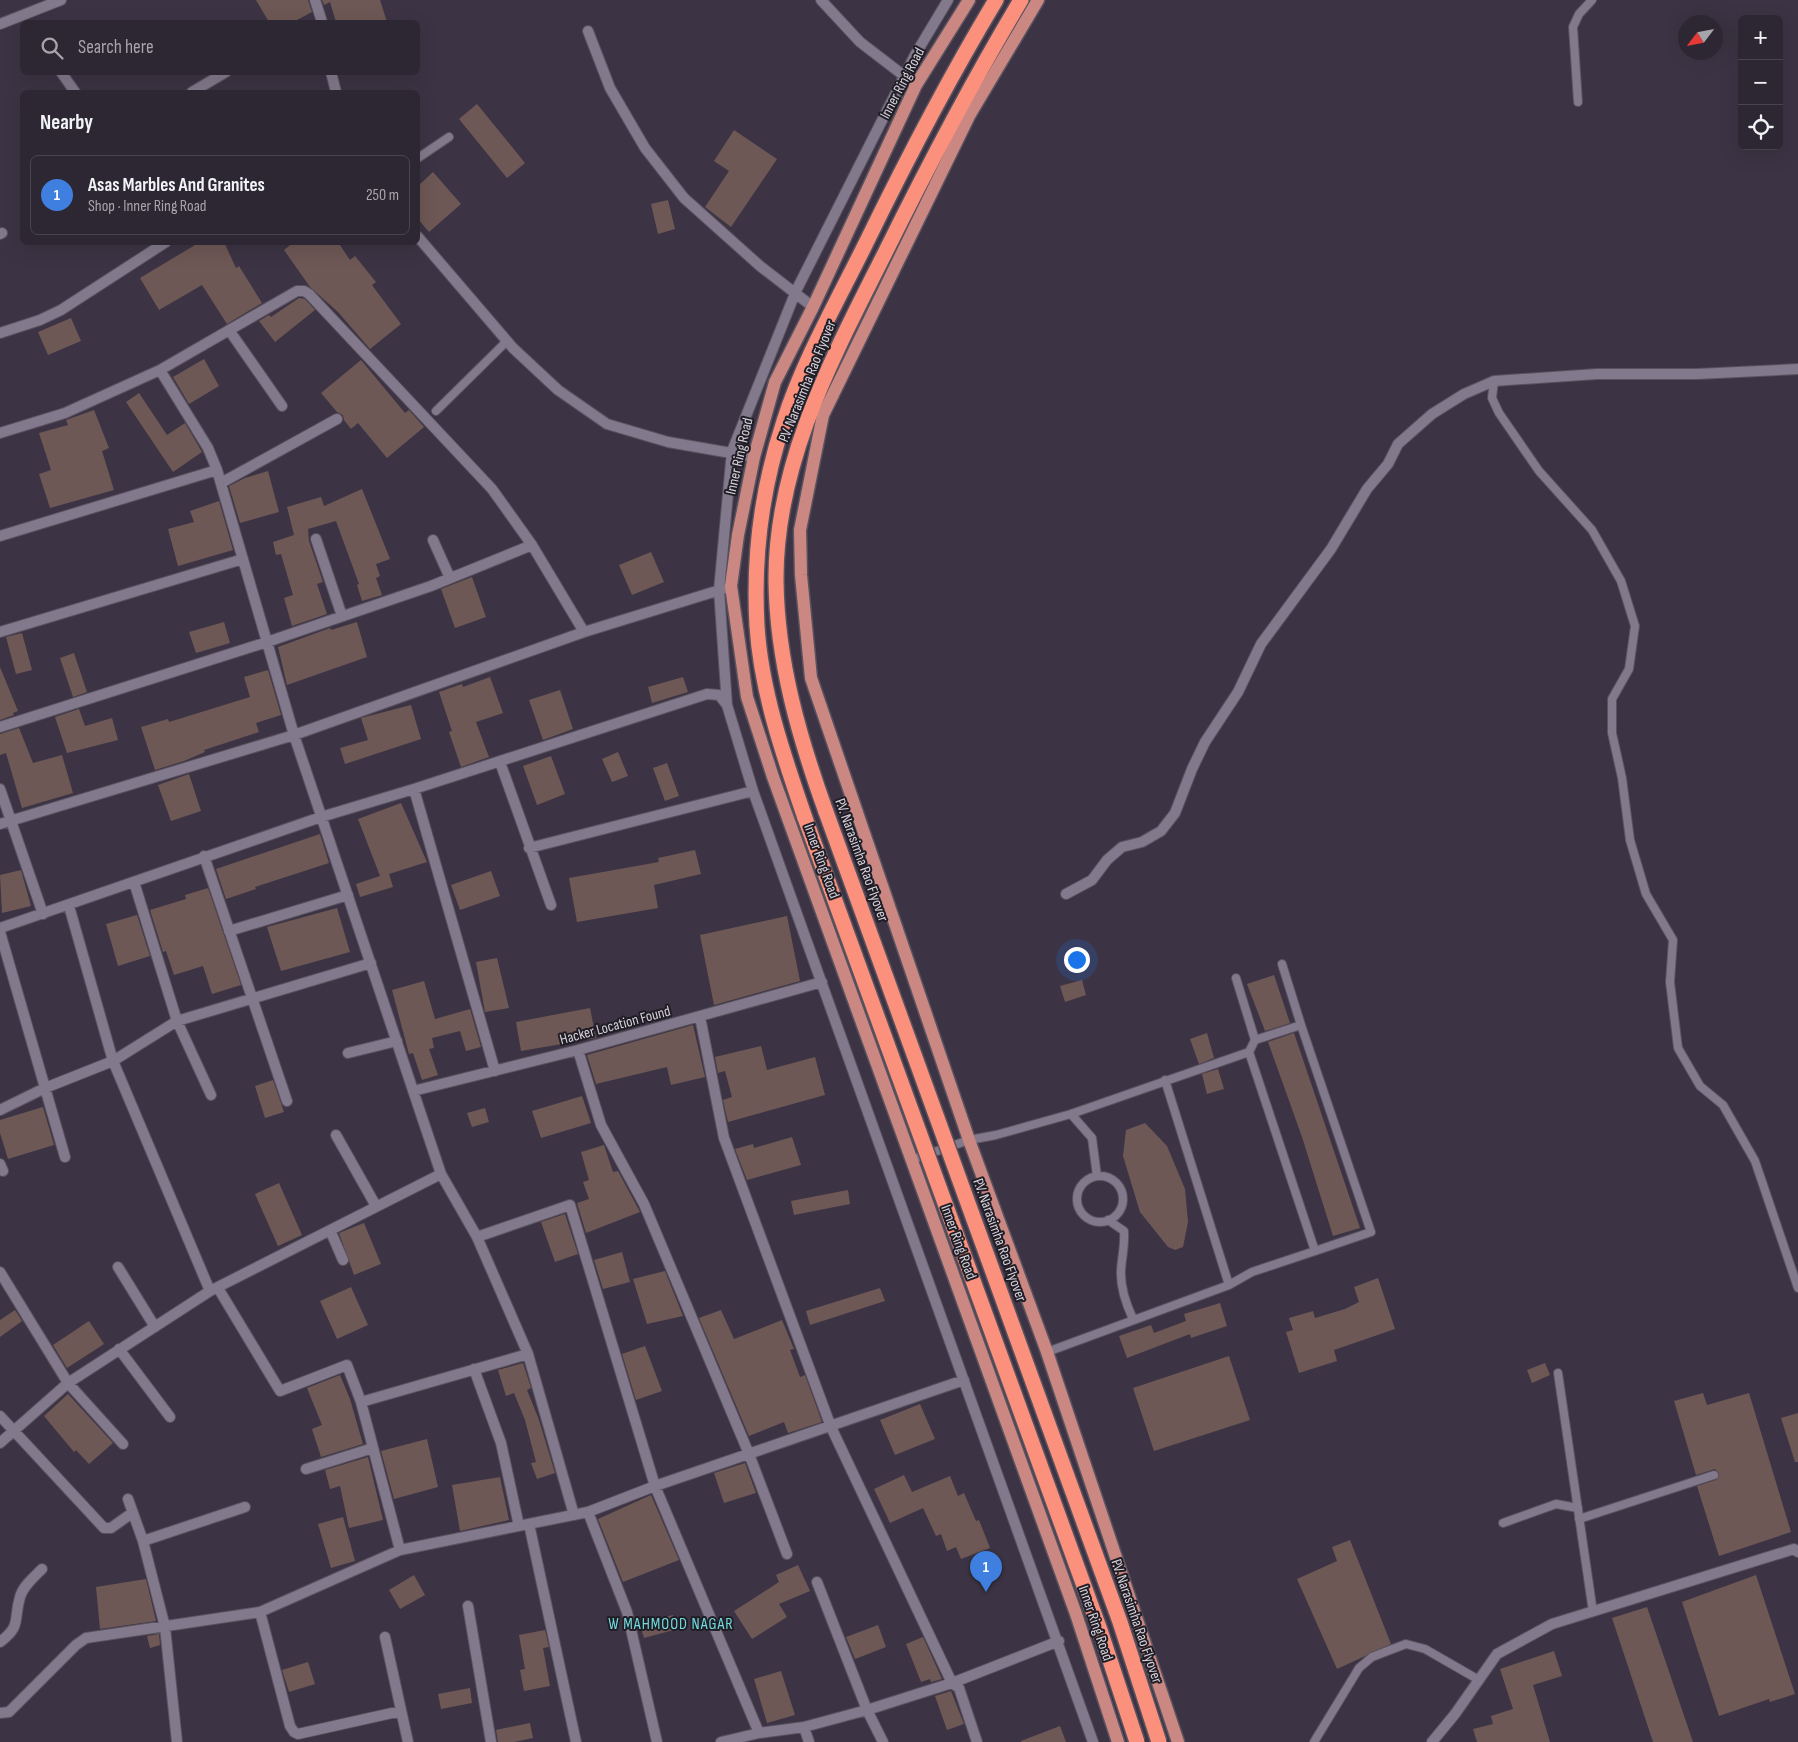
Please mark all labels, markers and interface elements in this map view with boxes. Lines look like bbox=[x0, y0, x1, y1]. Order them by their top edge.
north arrow bbox=[1678, 15, 1723, 60]
map controls bbox=[1738, 15, 1783, 150]
button: + bbox=[1738, 15, 1783, 60]
search box bbox=[20, 20, 420, 75]
icon: search bbox=[38, 34, 66, 62]
text: Search here bbox=[78, 36, 154, 59]
street label: Inner Ring Road bbox=[876, 44, 929, 122]
button: − bbox=[1738, 60, 1783, 105]
button: locate bbox=[1738, 105, 1783, 150]
text: Nearby bbox=[40, 110, 93, 135]
text: Asas Marbles And Granites bbox=[88, 174, 265, 197]
text: 1 bbox=[54, 186, 60, 205]
text: 250 m bbox=[366, 186, 399, 205]
text: Shop · Inner Ring Road bbox=[88, 197, 207, 216]
street label: P.V. Narasimha Rao Flyover bbox=[774, 317, 841, 445]
street label: Inner Ring Road bbox=[721, 416, 758, 496]
street label: P.V. Narasimha Rao Flyover bbox=[830, 796, 893, 925]
street label: Inner Ring Road bbox=[799, 821, 844, 901]
your location bbox=[1064, 947, 1090, 973]
street label: Hacker Location Found bbox=[558, 1002, 673, 1049]
street label: P.V. Narasimha Rao Flyover bbox=[968, 1176, 1031, 1305]
street label: Inner Ring Road bbox=[936, 1202, 981, 1282]
pin: 1 bbox=[970, 1551, 1002, 1592]
street label: P.V. Narasimha Rao Flyover bbox=[1106, 1557, 1167, 1686]
street label: Inner Ring Road bbox=[1074, 1583, 1117, 1663]
district label: W MAHMOOD NAGAR bbox=[608, 1615, 734, 1634]

